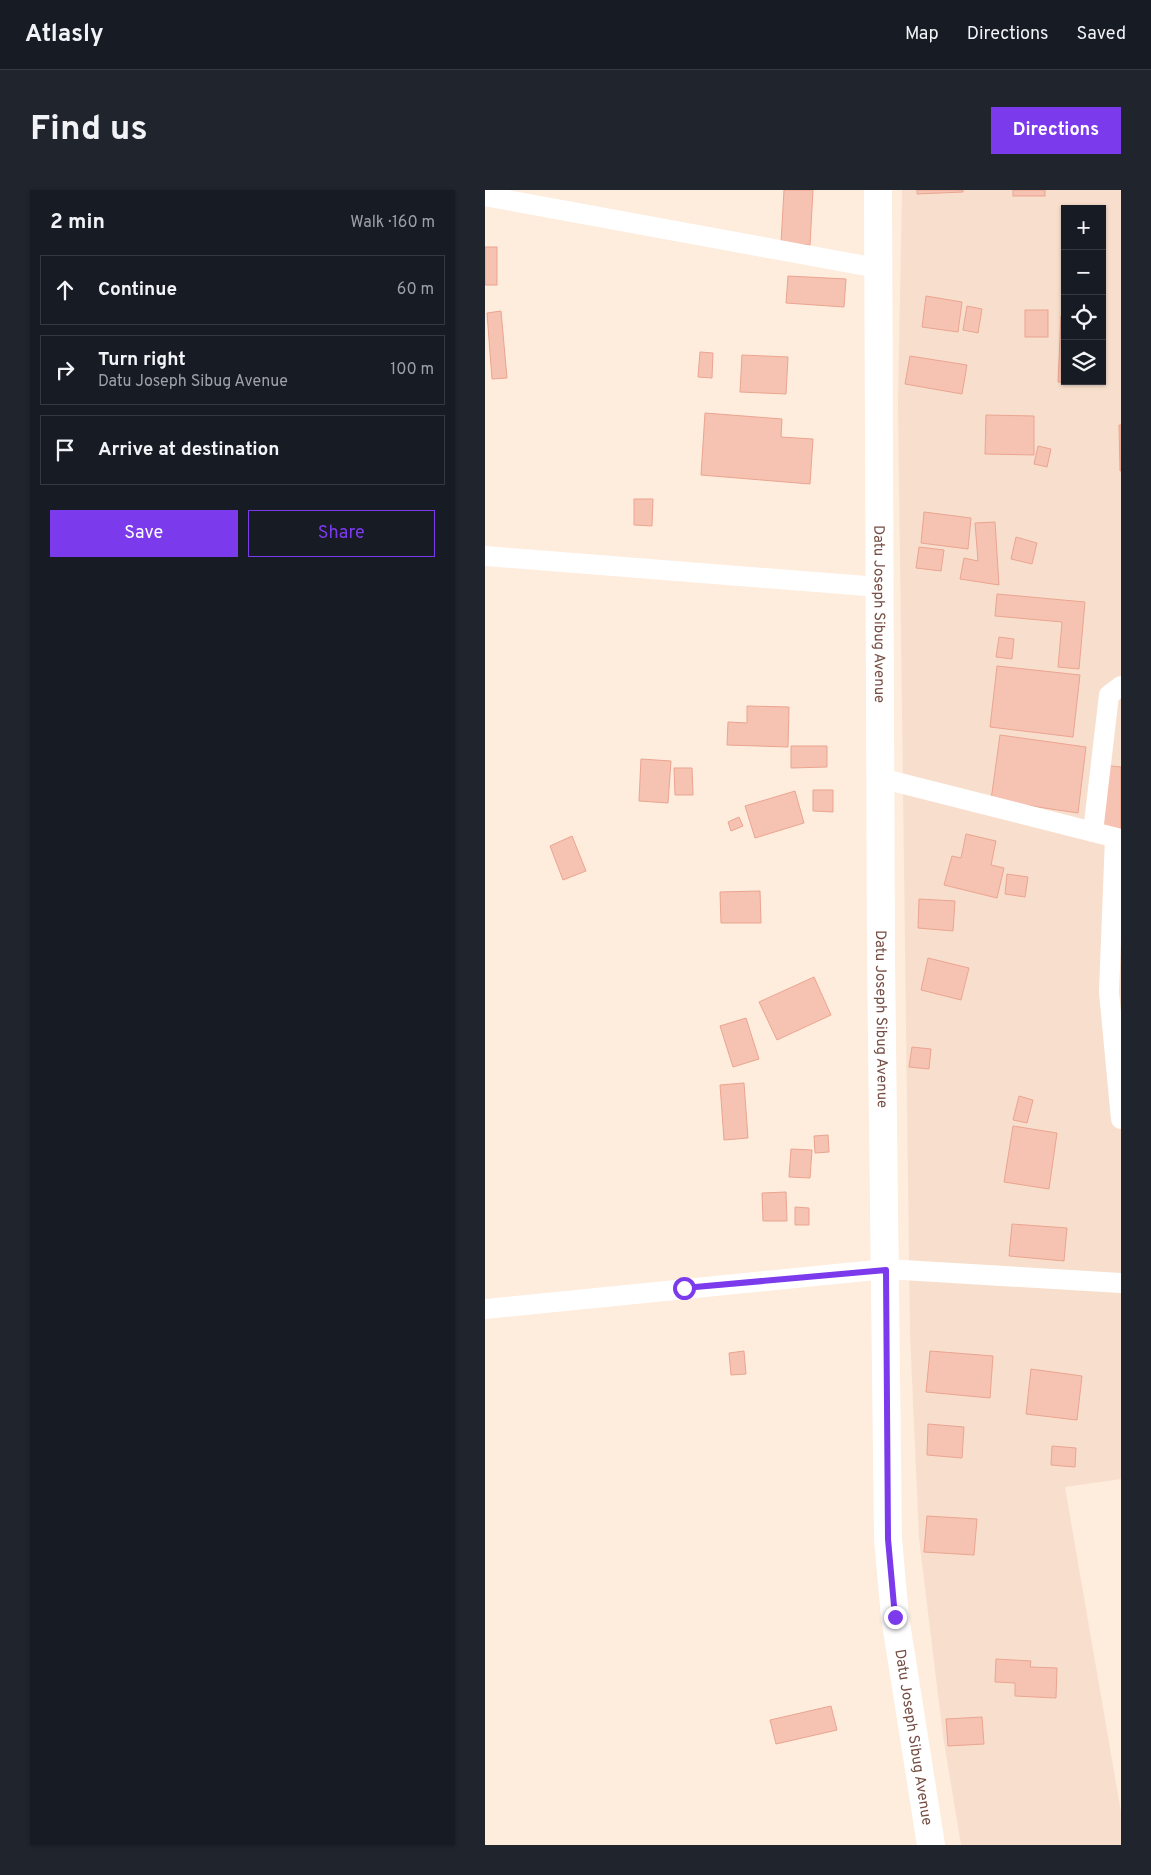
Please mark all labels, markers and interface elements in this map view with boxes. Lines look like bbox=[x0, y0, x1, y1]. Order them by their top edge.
text: Atlasly bbox=[25, 20, 104, 50]
text: Map bbox=[905, 23, 939, 46]
text: Directions bbox=[967, 23, 1049, 46]
text: Saved bbox=[1077, 23, 1126, 46]
button: Directions bbox=[991, 107, 1121, 154]
text: Find us bbox=[30, 108, 148, 152]
map controls bbox=[1061, 205, 1106, 385]
button: + bbox=[1061, 205, 1106, 250]
text: 2 min bbox=[50, 209, 105, 236]
text: Walk · 160 m bbox=[350, 213, 435, 233]
button: − bbox=[1061, 250, 1106, 295]
icon: ahead bbox=[51, 276, 79, 304]
text: Continue bbox=[98, 278, 177, 302]
text: 60 m bbox=[397, 280, 434, 300]
button: locate bbox=[1061, 295, 1106, 340]
button: layers bbox=[1061, 340, 1106, 385]
text: Turn right bbox=[98, 348, 186, 372]
icon: right bbox=[51, 356, 79, 384]
text: 100 m bbox=[390, 360, 434, 380]
text: Datu Joseph Sibug Avenue bbox=[98, 372, 288, 392]
icon: arrive bbox=[51, 436, 79, 464]
text: Arrive at destination bbox=[98, 438, 279, 462]
button: Save bbox=[50, 510, 238, 557]
button: Share bbox=[248, 510, 435, 557]
street label: Datu Joseph Sibug Avenue bbox=[868, 525, 888, 703]
street label: Datu Joseph Sibug Avenue bbox=[870, 930, 891, 1108]
route start bbox=[673, 1277, 696, 1300]
route end bbox=[884, 1606, 907, 1629]
street label: Datu Joseph Sibug Avenue bbox=[889, 1648, 936, 1827]

